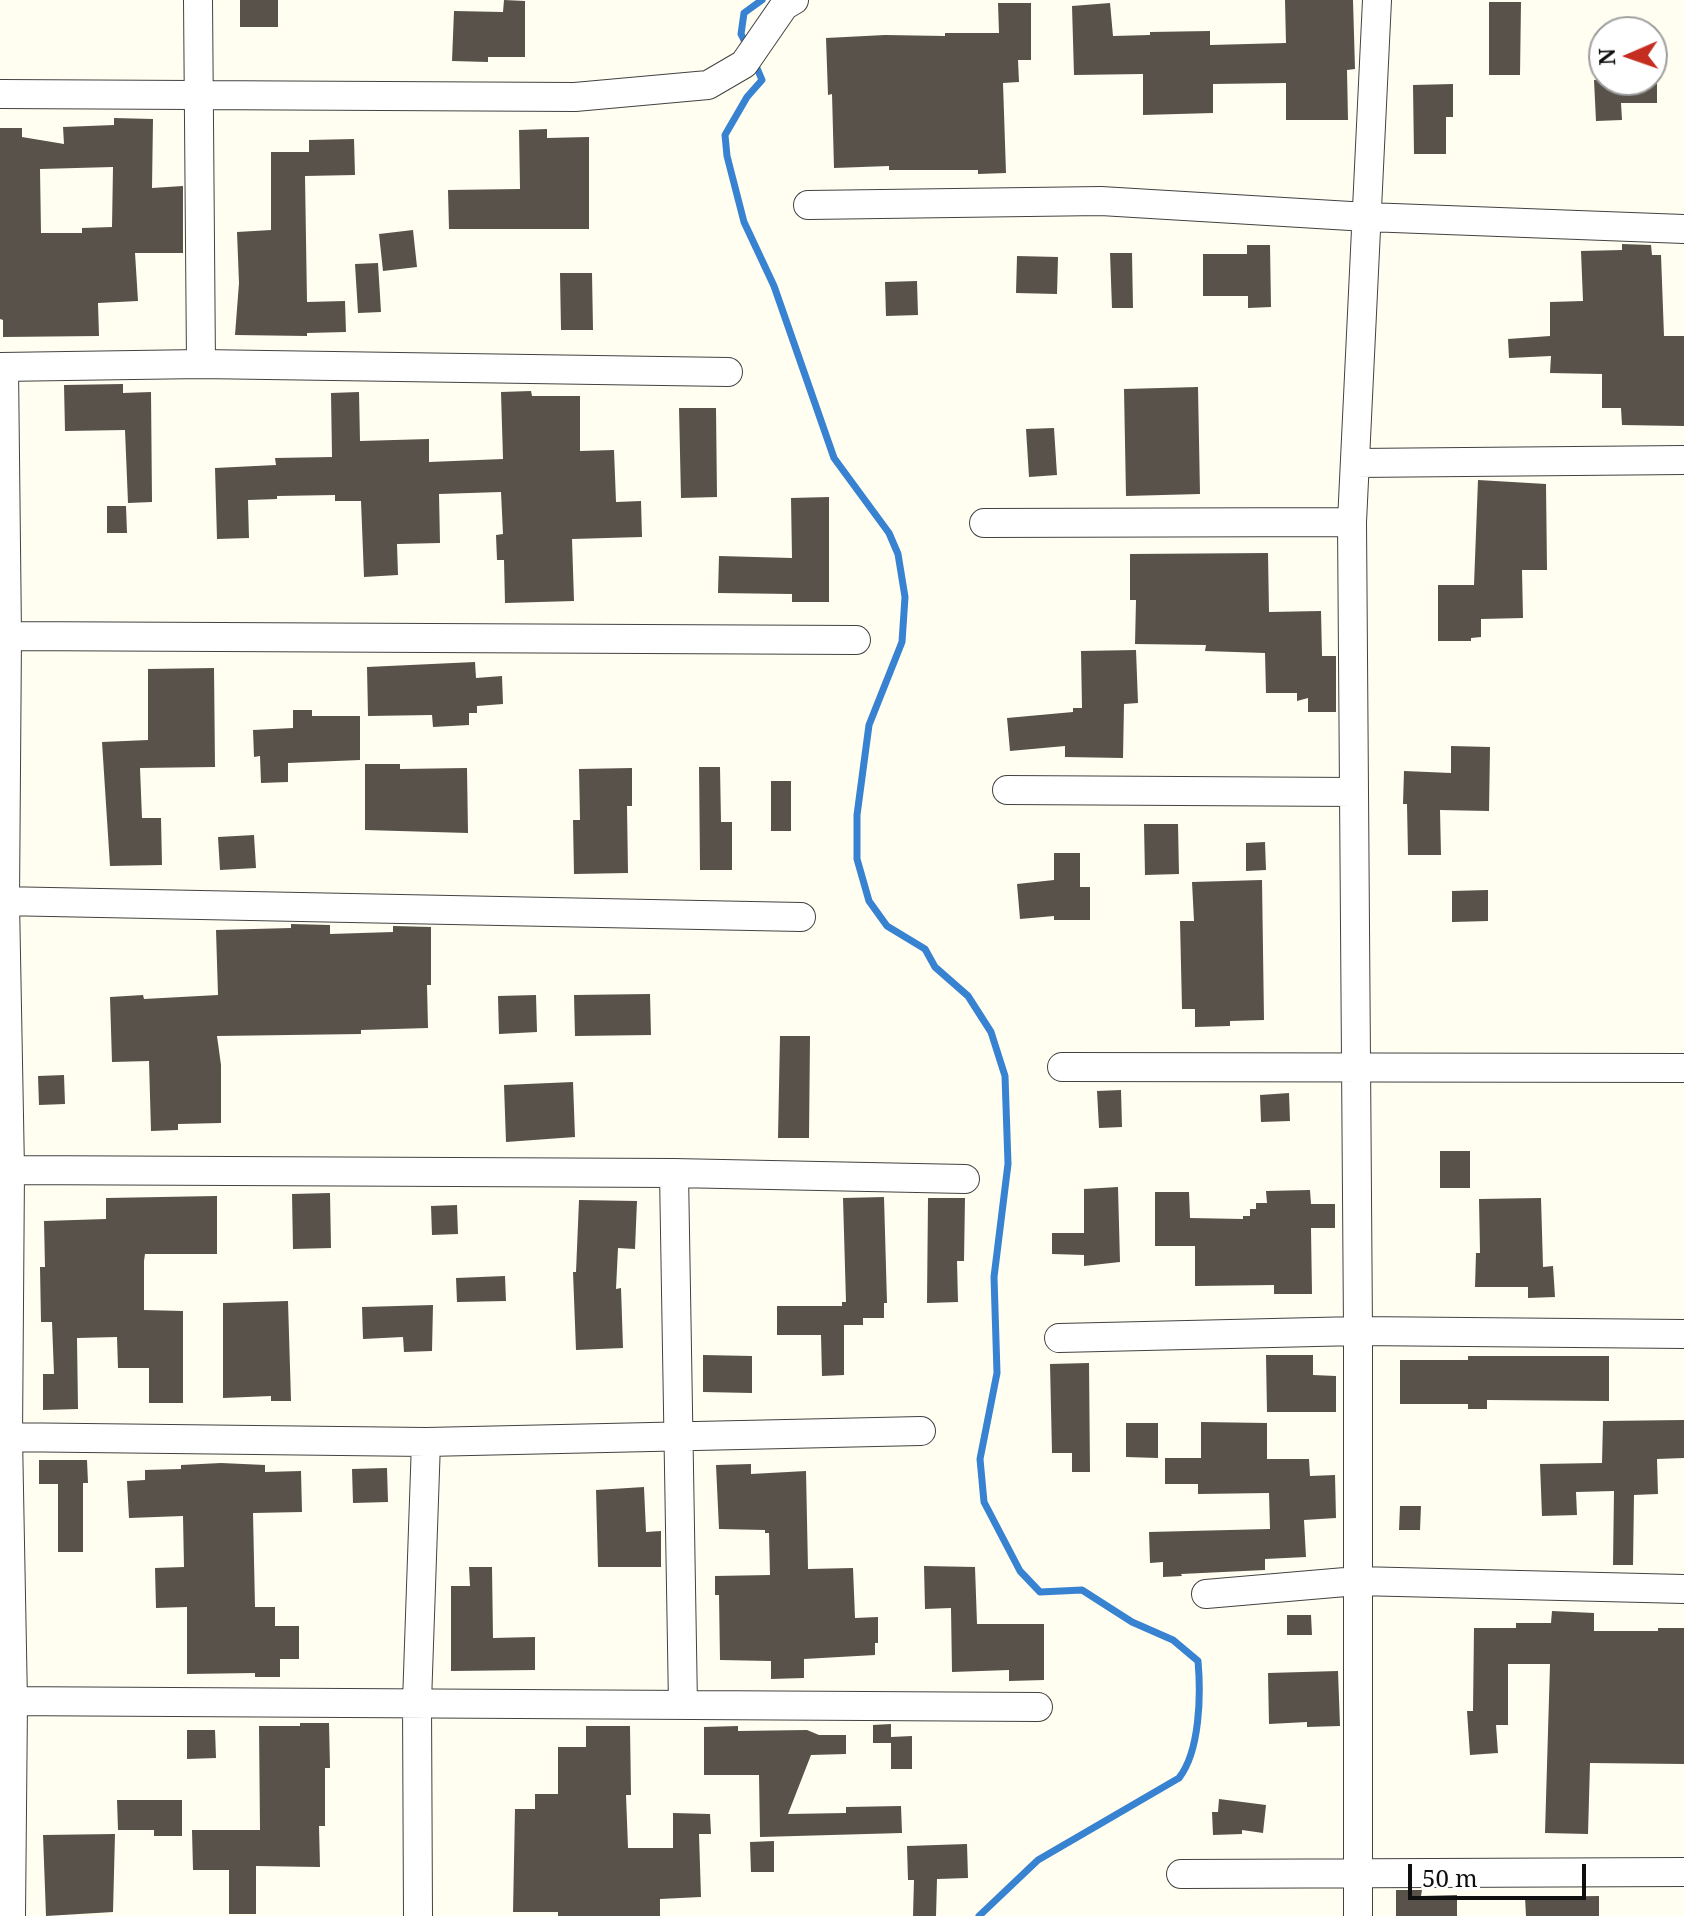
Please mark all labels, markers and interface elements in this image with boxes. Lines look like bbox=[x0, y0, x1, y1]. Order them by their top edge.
north arrow bbox=[1588, 16, 1668, 96]
text: N bbox=[1591, 48, 1621, 66]
scale bar bbox=[1412, 1848, 1590, 1898]
text: 50 m bbox=[1422, 1861, 1478, 1894]

